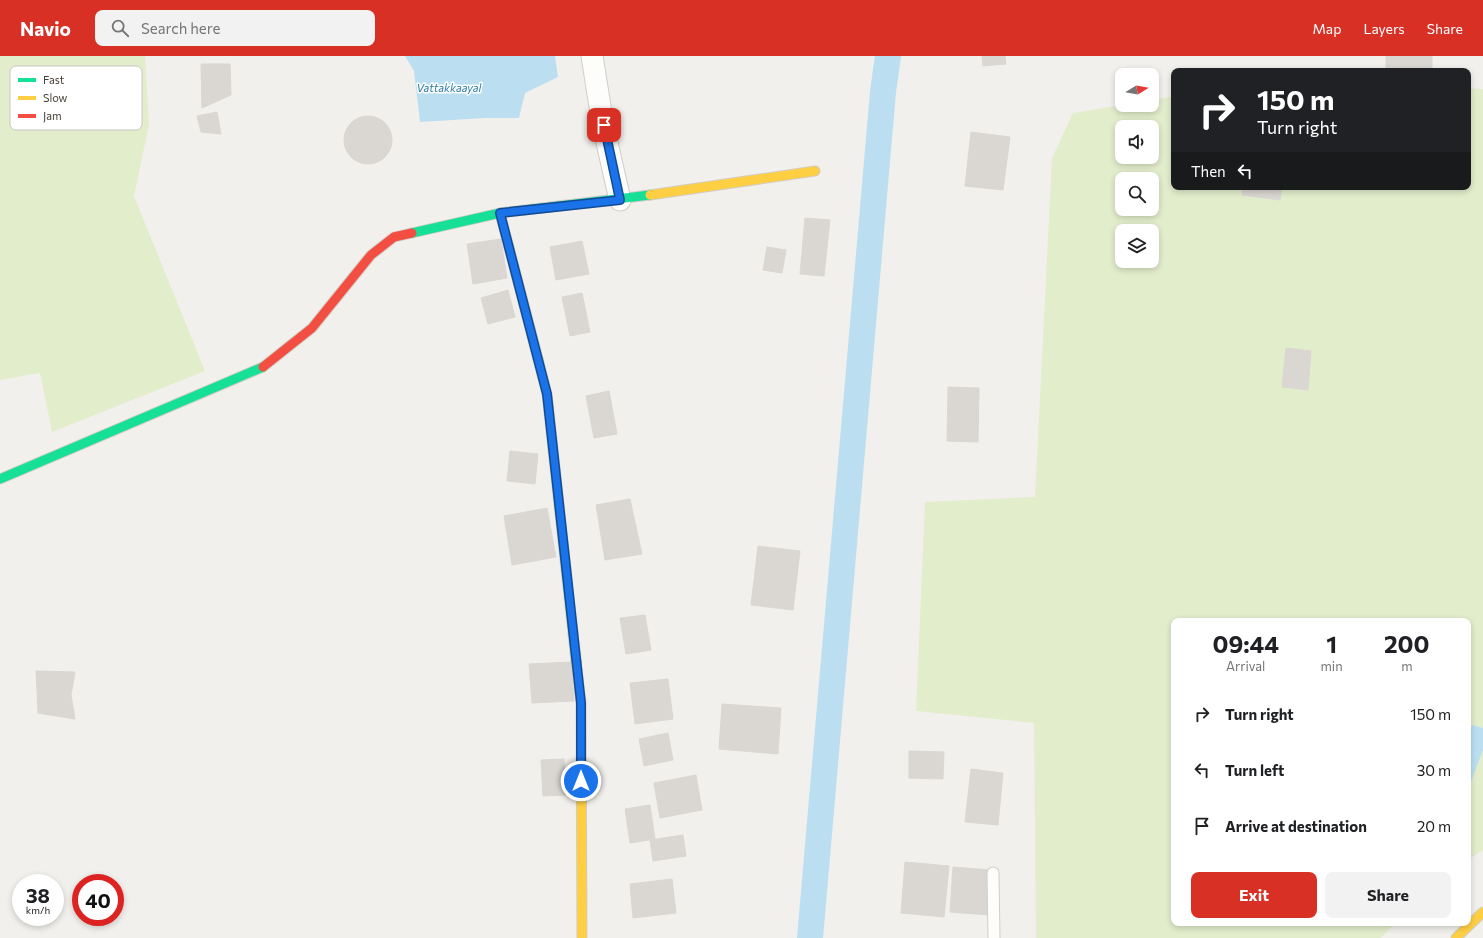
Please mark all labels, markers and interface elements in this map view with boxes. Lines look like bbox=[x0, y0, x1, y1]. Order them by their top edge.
search box bbox=[95, 10, 375, 46]
text: Navio bbox=[20, 17, 71, 40]
icon: search bbox=[109, 17, 131, 39]
text: Search here bbox=[141, 19, 220, 37]
text: Map bbox=[1313, 20, 1341, 37]
text: Layers bbox=[1363, 20, 1405, 37]
text: Share bbox=[1427, 20, 1463, 37]
legend bbox=[10, 66, 142, 130]
north arrow bbox=[1115, 68, 1159, 112]
map controls bbox=[1115, 68, 1159, 268]
text: Fast bbox=[43, 73, 65, 86]
water label: Vattakkaayal bbox=[417, 81, 482, 94]
text: 150 m bbox=[1257, 82, 1334, 116]
icon: right bbox=[1191, 84, 1243, 136]
text: Slow bbox=[43, 91, 68, 104]
pin bbox=[587, 108, 621, 142]
text: Jam bbox=[43, 109, 62, 123]
icon: arrive bbox=[593, 114, 615, 136]
text: Turn right bbox=[1257, 116, 1337, 138]
button: sound bbox=[1115, 120, 1159, 164]
icon: left bbox=[1234, 160, 1256, 182]
text: Then bbox=[1191, 162, 1226, 180]
button: search bbox=[1115, 172, 1159, 216]
button: layers bbox=[1115, 224, 1159, 268]
text: 09:44 bbox=[1212, 629, 1279, 658]
text: 1 bbox=[1326, 629, 1337, 658]
text: 200 bbox=[1384, 629, 1430, 658]
text: Arrival bbox=[1226, 658, 1265, 674]
text: min bbox=[1321, 658, 1343, 674]
text: m bbox=[1401, 658, 1412, 674]
icon: right bbox=[1191, 703, 1213, 725]
text: Turn right bbox=[1225, 705, 1294, 723]
text: 150 m bbox=[1410, 705, 1451, 723]
icon: left bbox=[1191, 759, 1213, 781]
position arrow bbox=[560, 760, 602, 802]
text: Turn left bbox=[1225, 761, 1284, 779]
text: 30 m bbox=[1417, 761, 1451, 779]
icon: arrive bbox=[1191, 815, 1213, 837]
text: Arrive at destination bbox=[1225, 817, 1367, 835]
text: 20 m bbox=[1417, 817, 1451, 835]
button: Exit bbox=[1191, 872, 1317, 918]
button: Share bbox=[1325, 872, 1451, 918]
speed limit sign: 40 bbox=[72, 874, 124, 926]
text: 38 bbox=[26, 883, 50, 907]
text: km/h bbox=[26, 904, 50, 916]

